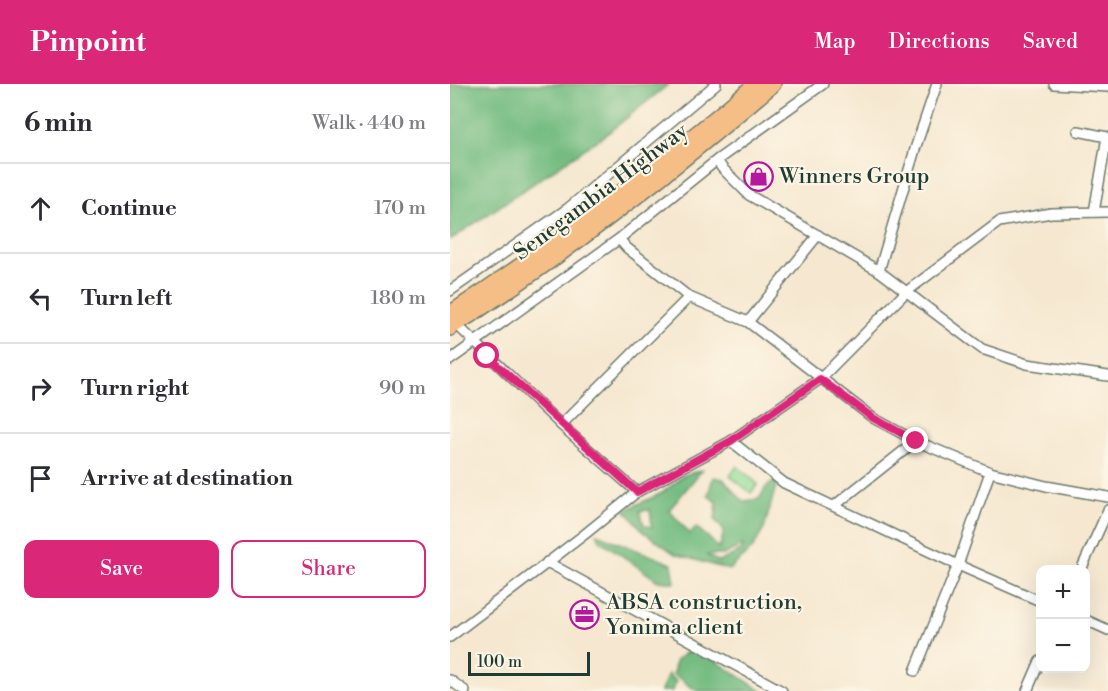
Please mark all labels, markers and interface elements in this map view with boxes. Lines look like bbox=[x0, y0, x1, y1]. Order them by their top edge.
text: Pinpoint bbox=[30, 25, 146, 60]
text: Map bbox=[814, 29, 856, 55]
text: Directions bbox=[889, 29, 990, 55]
text: Saved bbox=[1023, 29, 1078, 55]
text: 6 min bbox=[24, 107, 92, 139]
text: Walk · 440 m bbox=[312, 111, 426, 136]
street label: Senegambia Highway bbox=[508, 117, 694, 266]
shop icon: Winners Group bbox=[742, 160, 774, 192]
place label: Winners Group bbox=[778, 163, 930, 190]
icon: ahead bbox=[24, 192, 57, 225]
text: Continue bbox=[81, 195, 177, 222]
text: 170 m bbox=[374, 196, 426, 221]
icon: left bbox=[24, 282, 57, 315]
text: Turn left bbox=[81, 285, 172, 312]
text: 180 m bbox=[371, 286, 426, 311]
route start bbox=[473, 342, 499, 368]
icon: right bbox=[24, 372, 57, 405]
text: Turn right bbox=[81, 375, 189, 402]
text: 90 m bbox=[379, 376, 426, 401]
route end bbox=[902, 427, 928, 453]
icon: arrive bbox=[24, 462, 57, 495]
text: Arrive at destination bbox=[81, 465, 293, 492]
button: Save bbox=[24, 540, 219, 598]
button: Share bbox=[231, 540, 426, 598]
map controls bbox=[1036, 565, 1090, 673]
button: + bbox=[1036, 565, 1090, 619]
place label: ABSA construction, Yonima client bbox=[605, 589, 802, 641]
office icon: ABSA construction, Yonima client bbox=[569, 599, 601, 631]
button: − bbox=[1036, 619, 1090, 673]
scale bar bbox=[468, 649, 590, 676]
text: 100 m bbox=[477, 652, 522, 672]

